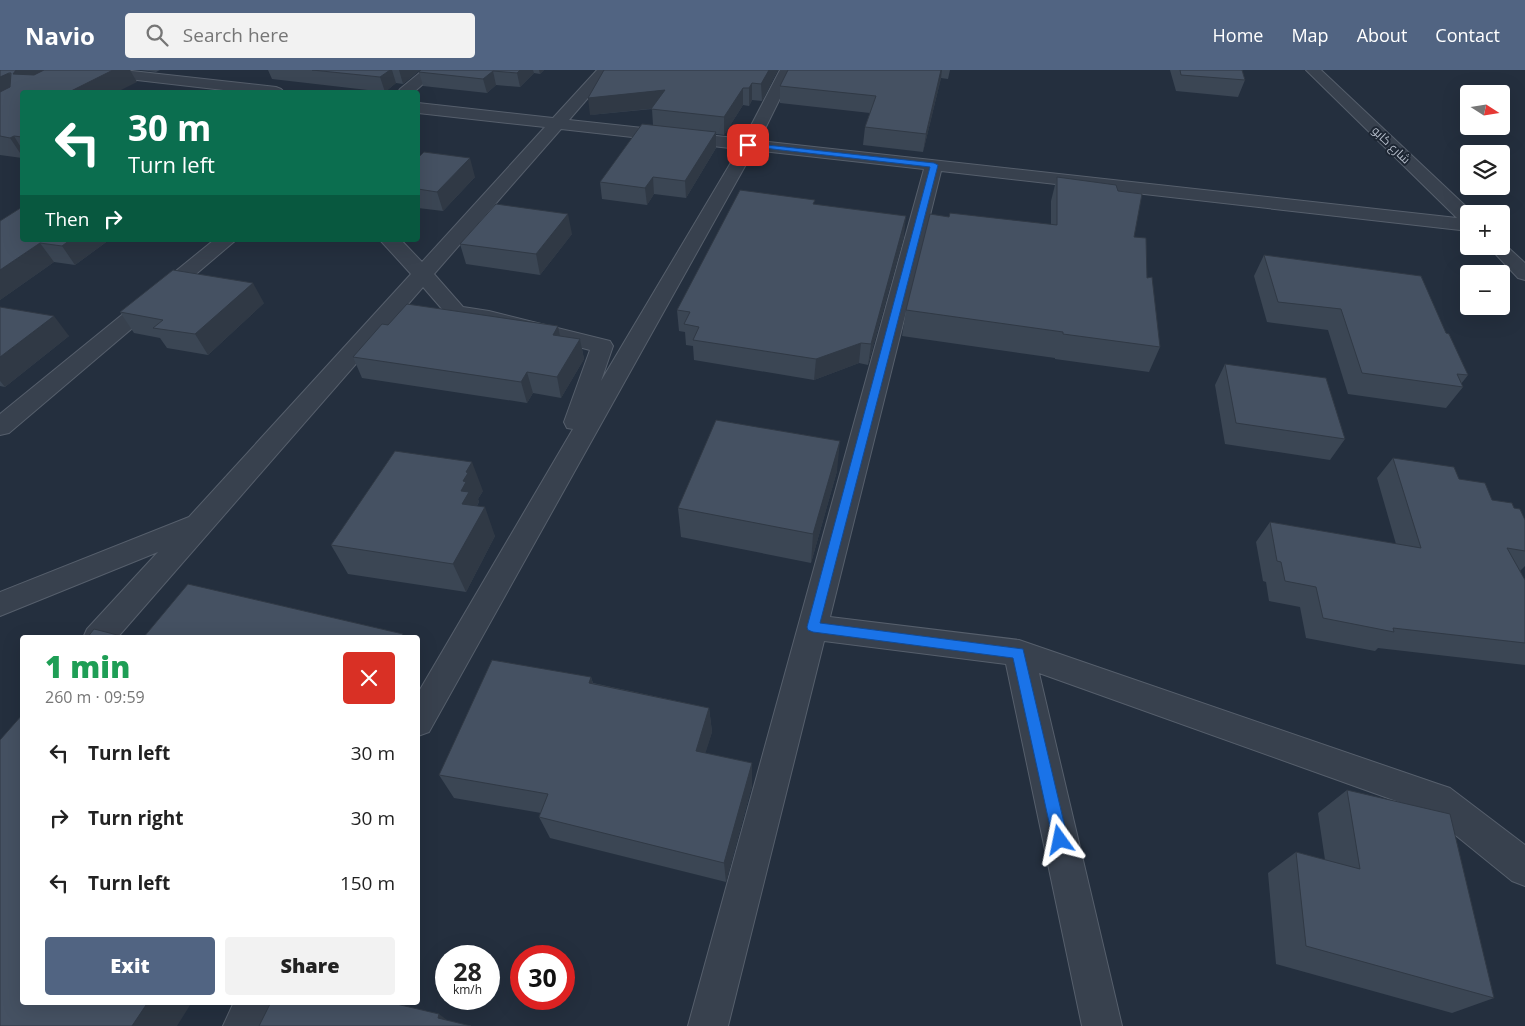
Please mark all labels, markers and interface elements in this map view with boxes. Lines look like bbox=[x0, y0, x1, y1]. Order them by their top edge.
search box bbox=[125, 13, 475, 58]
text: Navio bbox=[25, 19, 95, 52]
icon: search bbox=[143, 21, 171, 49]
text: Search here bbox=[183, 22, 289, 48]
text: Home bbox=[1213, 23, 1263, 47]
text: Map bbox=[1291, 23, 1329, 47]
text: About bbox=[1357, 23, 1407, 47]
text: Contact bbox=[1435, 23, 1500, 47]
north arrow bbox=[1460, 85, 1510, 135]
map controls bbox=[1460, 85, 1510, 315]
text: 30 m bbox=[128, 104, 211, 151]
icon: left bbox=[45, 110, 110, 175]
street label: شارع كابو bbox=[1368, 122, 1414, 167]
pin bbox=[727, 124, 769, 166]
icon: arrive bbox=[734, 131, 762, 159]
button: layers bbox=[1460, 145, 1510, 195]
text: Turn left bbox=[128, 149, 215, 179]
icon: right bbox=[99, 205, 127, 233]
button: + bbox=[1460, 205, 1510, 255]
text: Then bbox=[45, 206, 89, 232]
button: − bbox=[1460, 265, 1510, 315]
text: 1 min bbox=[45, 646, 130, 687]
button: close bbox=[343, 652, 395, 704]
text: 260 m · 09:59 bbox=[45, 686, 145, 708]
icon: left bbox=[45, 739, 73, 767]
text: Turn left bbox=[88, 740, 170, 766]
text: 30 m bbox=[351, 740, 395, 766]
icon: right bbox=[45, 804, 73, 832]
text: Turn right bbox=[88, 805, 183, 831]
text: 30 m bbox=[351, 805, 395, 831]
position arrow bbox=[1033, 813, 1085, 865]
icon: left bbox=[45, 869, 73, 897]
text: Turn left bbox=[88, 870, 170, 896]
text: 150 m bbox=[340, 870, 395, 896]
button: Exit bbox=[45, 937, 215, 995]
button: Share bbox=[225, 937, 395, 995]
speed limit sign: 30 bbox=[510, 945, 575, 1010]
text: 28 bbox=[453, 954, 482, 988]
text: km/h bbox=[453, 981, 482, 998]

